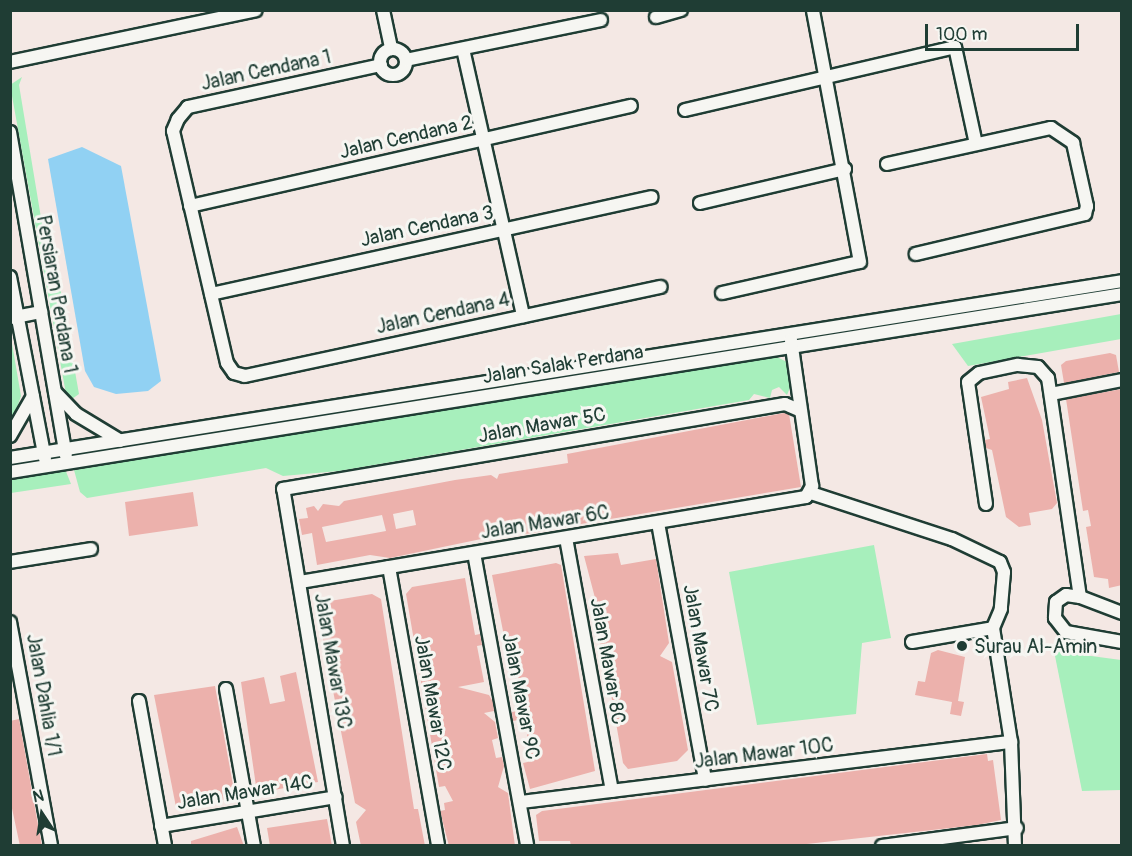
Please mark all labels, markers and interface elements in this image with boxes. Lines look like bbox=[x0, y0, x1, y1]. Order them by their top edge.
scale bar bbox=[928, 12, 1082, 50]
text: 100 m bbox=[936, 23, 988, 46]
street label: Jalan Cendana 1 bbox=[199, 44, 333, 96]
street label: Jalan Cendana 2 bbox=[337, 110, 475, 164]
street label: Jalan Cendana 3 bbox=[358, 200, 496, 252]
street label: Persiaran Perdana 1 bbox=[31, 213, 83, 375]
street label: Jalan Cendana 4 bbox=[374, 287, 512, 339]
street label: Jalan Salak Perdana bbox=[481, 339, 645, 389]
street label: Jalan Mawar 5C bbox=[476, 402, 608, 448]
street label: Jalan Mawar 6C bbox=[479, 500, 611, 544]
street label: Jalan Mawar 7C bbox=[678, 582, 724, 714]
street label: Jalan Mawar 13C bbox=[309, 591, 357, 731]
street label: Jalan Mawar 8C bbox=[585, 596, 631, 726]
street label: Jalan Mawar 9C bbox=[497, 631, 545, 761]
street label: Jalan Dahlia 1/1 bbox=[21, 632, 67, 758]
street label: Jalan Mawar 12C bbox=[409, 633, 457, 773]
place label: Surau Al-Amin bbox=[974, 634, 1097, 658]
marker: Surau Al-Amin bbox=[955, 639, 969, 653]
street label: Jalan Mawar 10C bbox=[693, 733, 835, 773]
street label: Jalan Mawar 14C bbox=[175, 769, 315, 815]
north arrow bbox=[12, 784, 72, 844]
text: N bbox=[31, 785, 46, 807]

